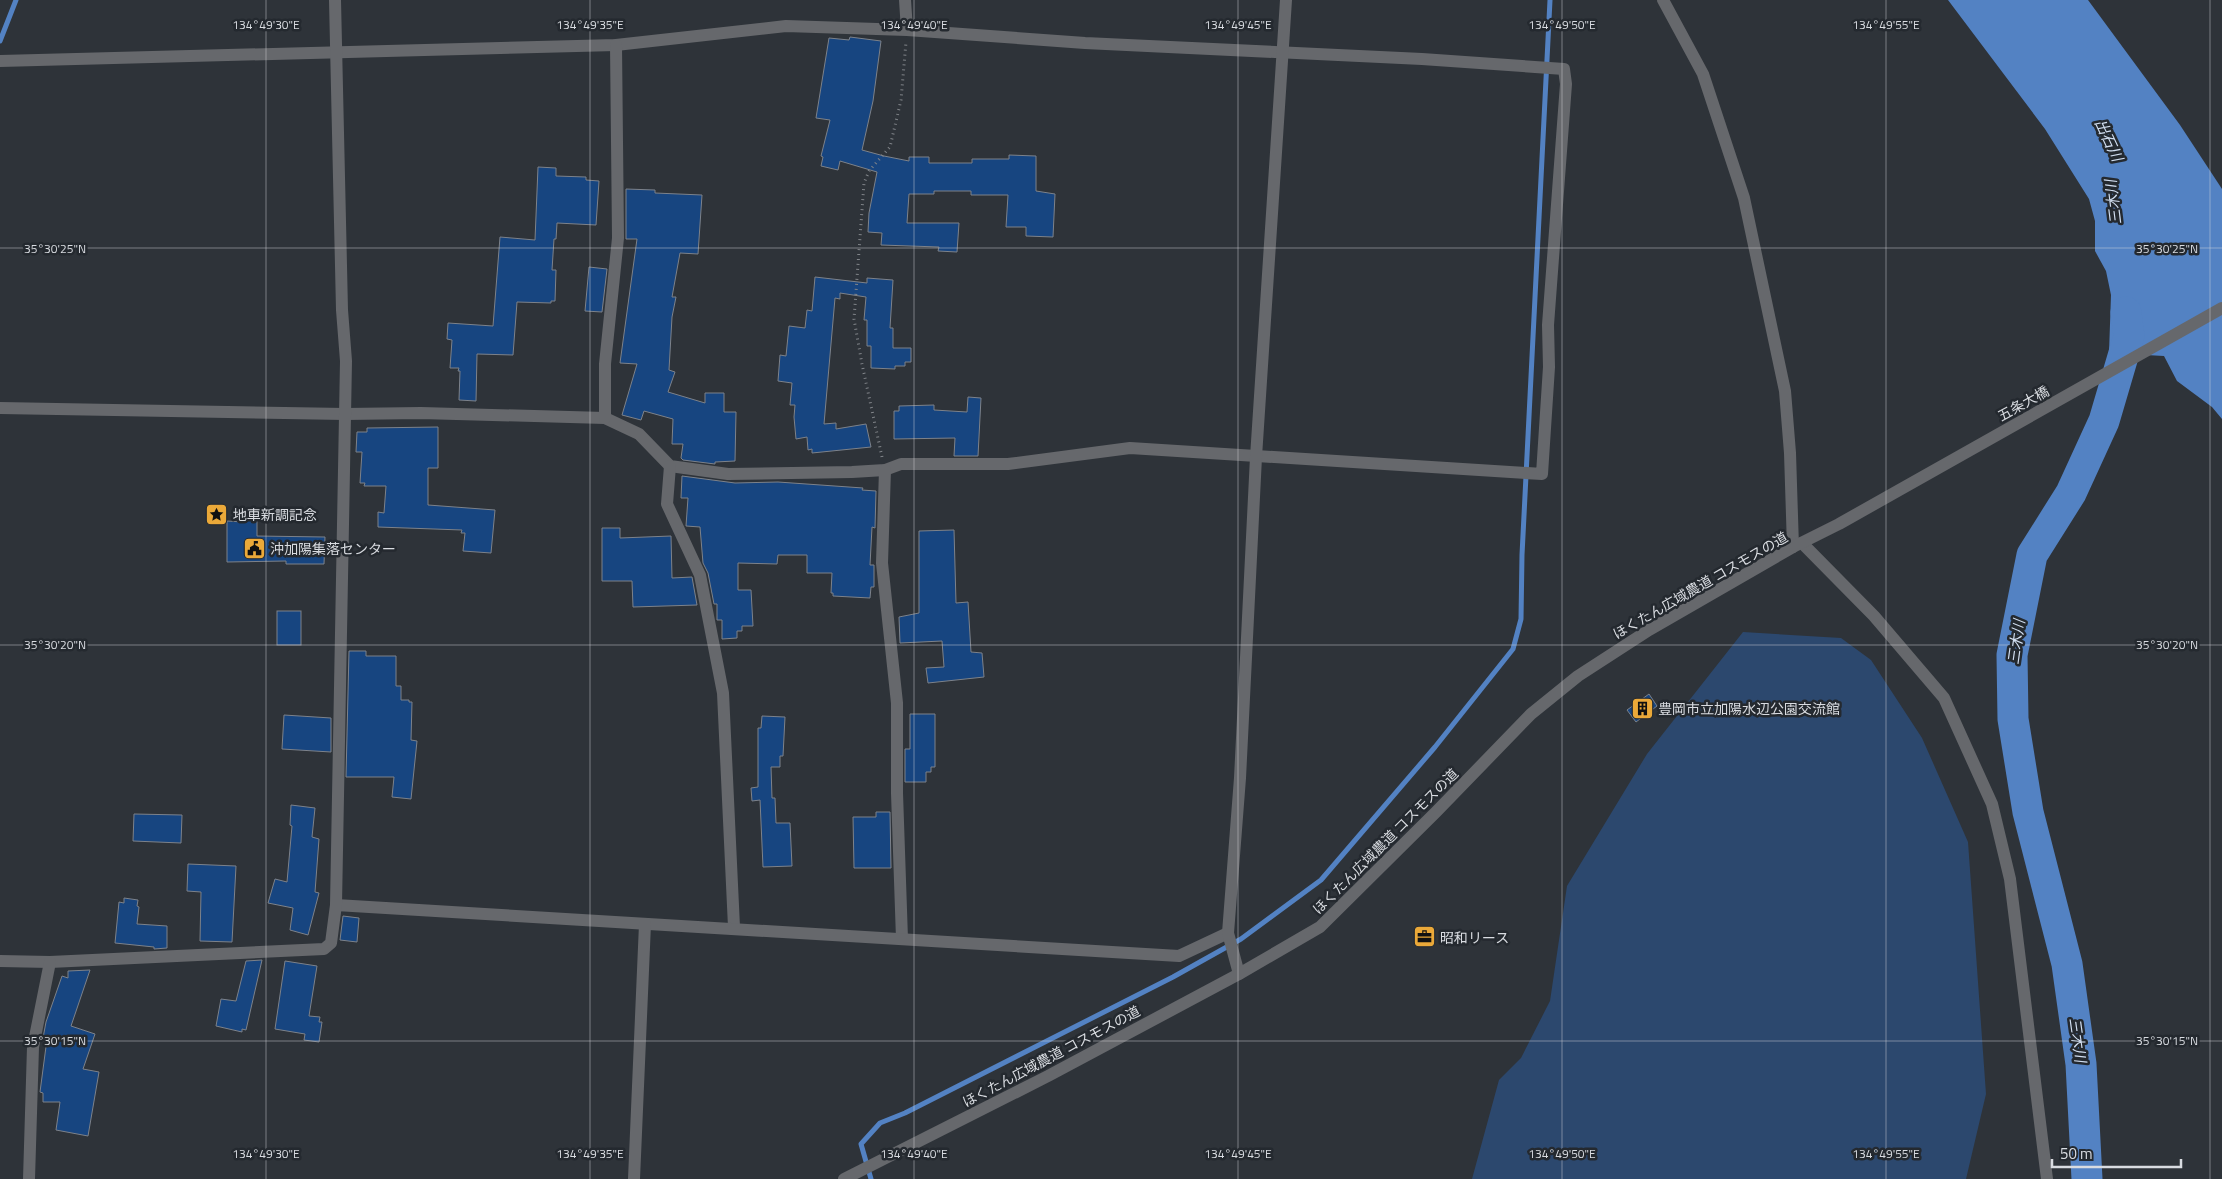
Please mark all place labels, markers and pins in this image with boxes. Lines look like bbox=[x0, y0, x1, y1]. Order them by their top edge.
place icon: 地車新調記念 bbox=[205, 502, 229, 526]
place label: 地車新調記念 bbox=[233, 504, 317, 525]
public building icon: 沖加陽集落センター bbox=[242, 536, 266, 560]
place label: 沖加陽集落センター bbox=[270, 538, 396, 559]
building icon: 豊岡市立加陽水辺公園交流館 bbox=[1630, 696, 1654, 720]
place label: 豊岡市立加陽水辺公園交流館 bbox=[1658, 698, 1840, 719]
office icon: 昭和リース bbox=[1412, 925, 1436, 949]
place label: 昭和リース bbox=[1440, 927, 1509, 948]

